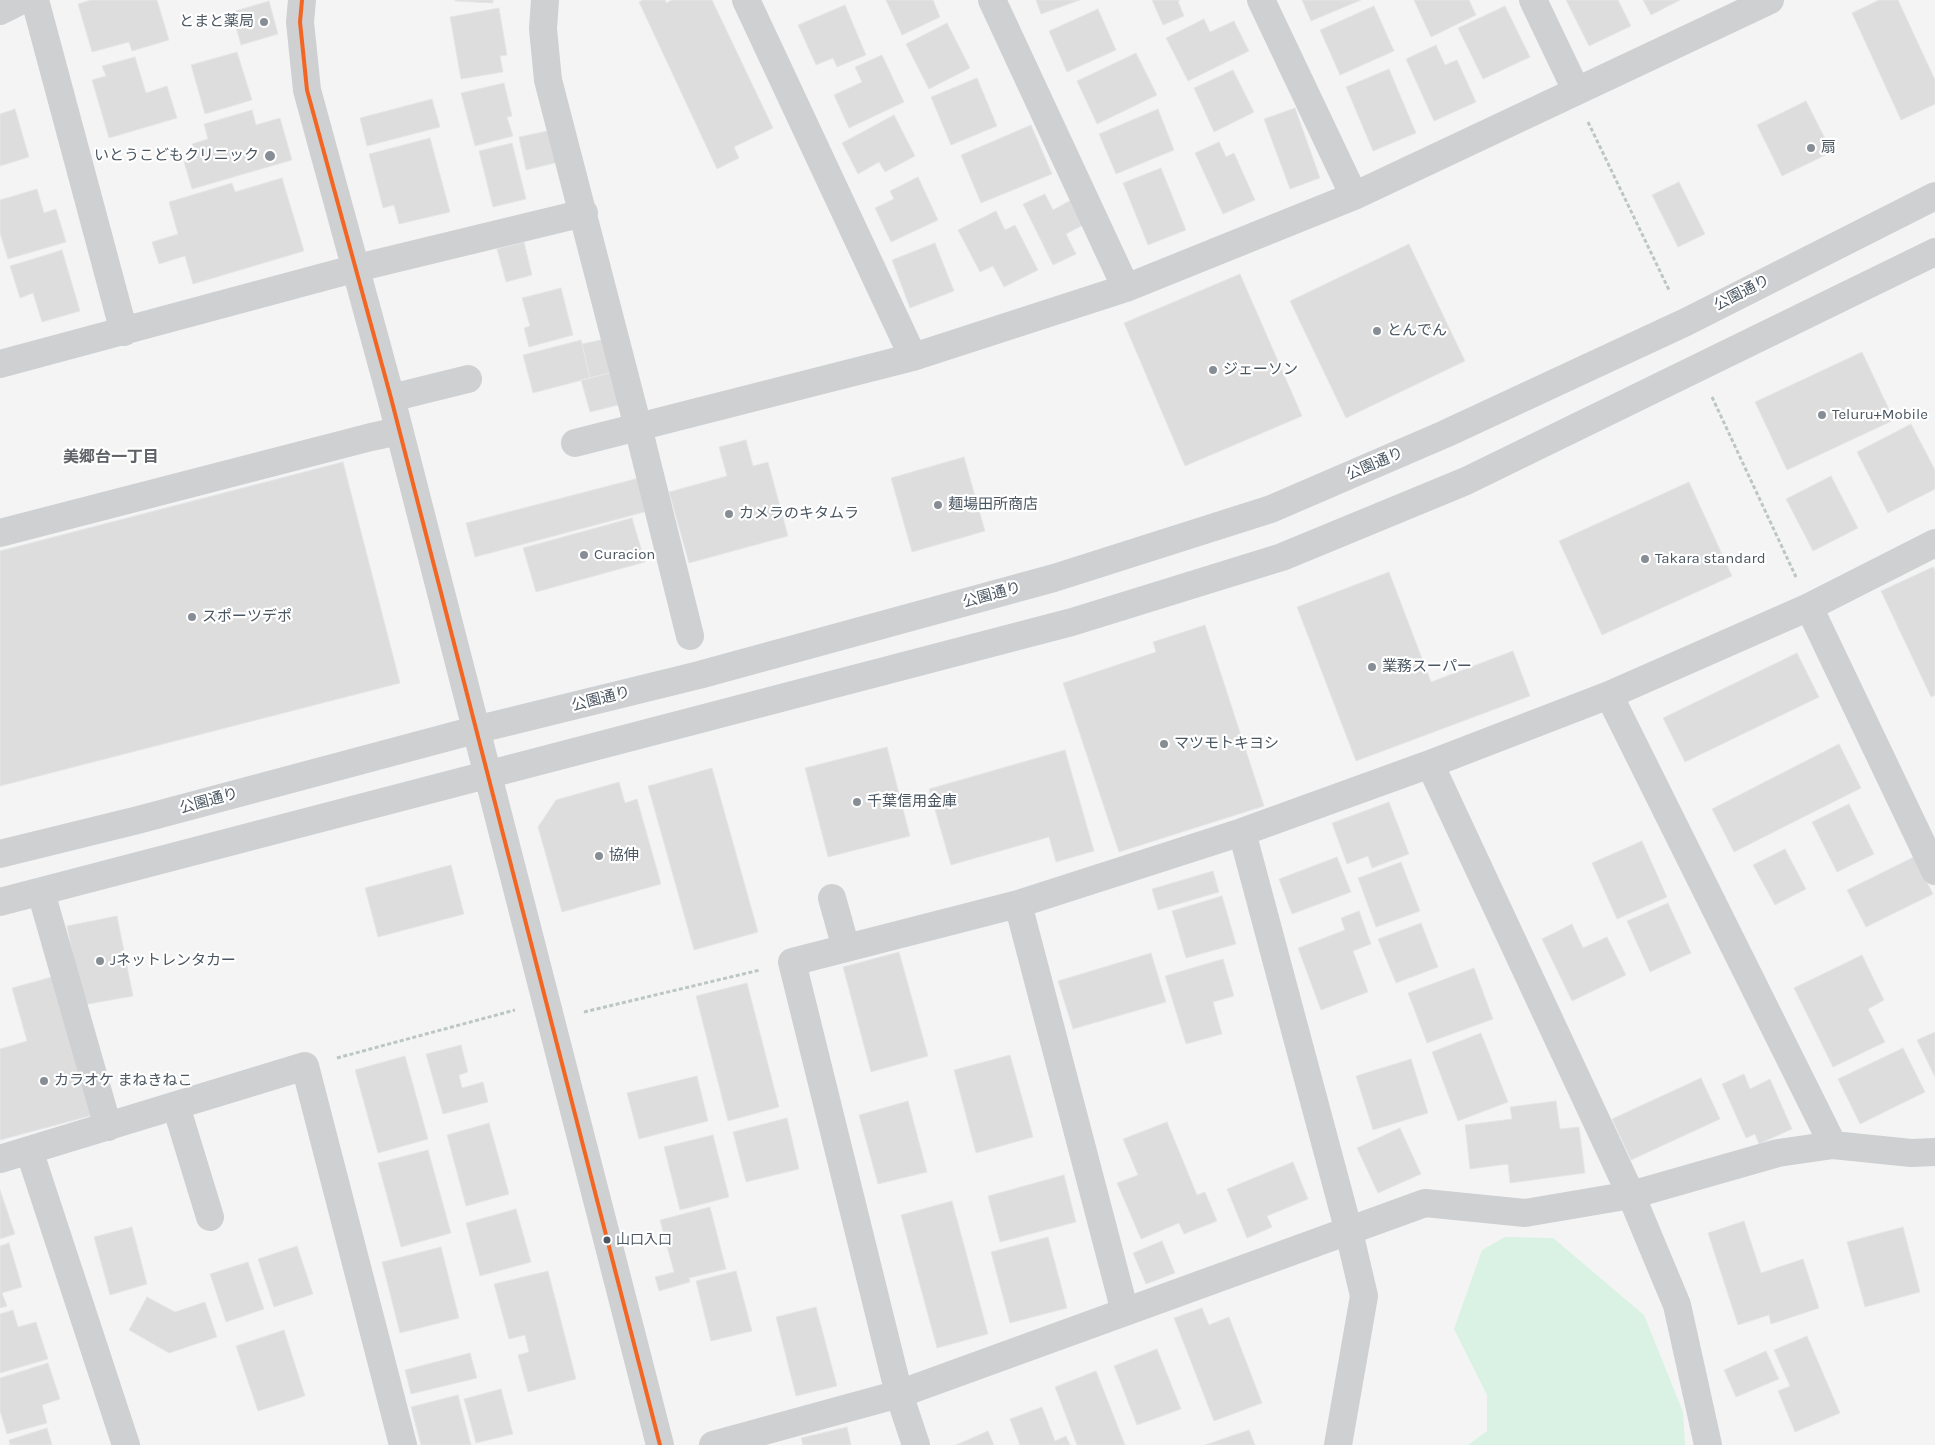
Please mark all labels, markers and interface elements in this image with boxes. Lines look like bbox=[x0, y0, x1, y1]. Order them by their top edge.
place label: とまと薬局 bbox=[179, 13, 254, 31]
marker: とまと薬局 bbox=[258, 16, 270, 28]
place label: 扇 bbox=[1821, 139, 1836, 157]
marker: 扇 bbox=[1805, 142, 1817, 154]
place label: いとうこどもクリニック bbox=[94, 147, 259, 165]
marker: いとうこどもクリニック bbox=[263, 149, 277, 163]
street label: 公園通り bbox=[1711, 271, 1773, 315]
place label: とんでん bbox=[1387, 322, 1447, 340]
marker: とんでん bbox=[1371, 325, 1383, 337]
place label: ジェーソン bbox=[1223, 361, 1298, 379]
marker: ジェーソン bbox=[1207, 364, 1219, 376]
place label: Teluru+Mobile bbox=[1832, 406, 1928, 424]
marker: Teluru+Mobile bbox=[1816, 409, 1828, 421]
street label: 公園通り bbox=[1344, 444, 1406, 484]
district label: 美郷台一丁目 bbox=[63, 447, 159, 467]
place label: 麺場田所商店 bbox=[948, 496, 1038, 514]
marker: 麺場田所商店 bbox=[932, 499, 944, 511]
place label: カメラのキタムラ bbox=[739, 505, 859, 523]
marker: カメラのキタムラ bbox=[723, 508, 735, 520]
place label: Curacion bbox=[594, 546, 655, 564]
marker: Curacion bbox=[578, 549, 590, 561]
place label: Takara standard bbox=[1655, 550, 1766, 568]
marker: Takara standard bbox=[1639, 553, 1651, 565]
street label: 公園通り bbox=[961, 579, 1023, 611]
place label: スポーツデポ bbox=[202, 608, 292, 626]
marker: スポーツデポ bbox=[186, 611, 198, 623]
place label: 業務スーパー bbox=[1382, 658, 1472, 676]
marker: 業務スーパー bbox=[1366, 661, 1378, 673]
street label: 公園通り bbox=[570, 683, 632, 715]
place label: マツモトキヨシ bbox=[1174, 735, 1279, 753]
marker: マツモトキヨシ bbox=[1158, 738, 1170, 750]
street label: 公園通り bbox=[178, 785, 240, 817]
place label: 千葉信用金庫 bbox=[867, 793, 957, 811]
marker: 千葉信用金庫 bbox=[851, 796, 863, 808]
place label: 協伸 bbox=[609, 847, 639, 865]
marker: 協伸 bbox=[593, 850, 605, 862]
place label: Jネットレンタカー bbox=[110, 952, 236, 970]
marker: Jネットレンタカー bbox=[94, 955, 106, 967]
place label: カラオケ まねきねこ bbox=[54, 1072, 193, 1090]
marker: カラオケ まねきねこ bbox=[38, 1075, 50, 1087]
place label: 山口入口 bbox=[616, 1232, 672, 1248]
marker: 山口入口 bbox=[602, 1235, 612, 1245]

